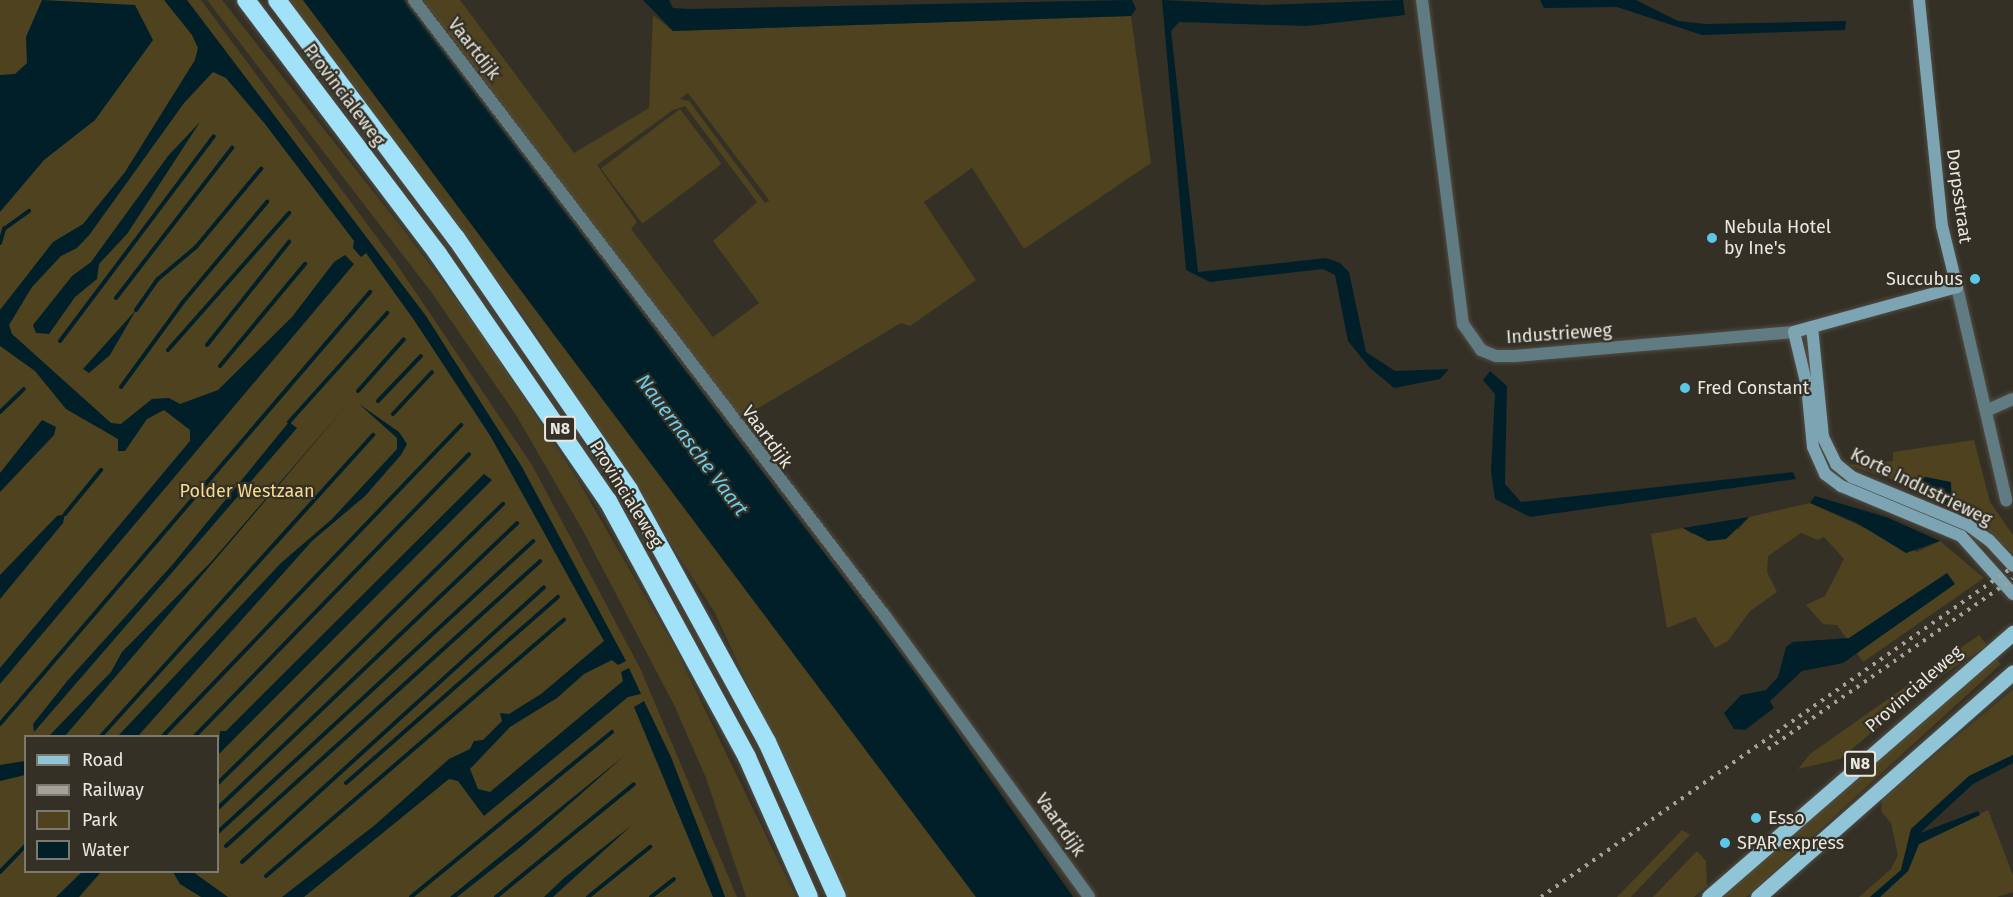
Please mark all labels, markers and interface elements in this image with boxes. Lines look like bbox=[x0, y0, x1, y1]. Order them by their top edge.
street label: Vaartdijk bbox=[443, 14, 505, 84]
street label: Provincialeweg bbox=[299, 40, 389, 150]
street label: Dorpsstraat bbox=[1942, 147, 1976, 245]
place label: Nebula Hotel by Ine's bbox=[1724, 217, 1831, 260]
marker: Nebula Hotel by Ine's bbox=[1705, 231, 1719, 245]
place label: Succubus bbox=[1886, 268, 1963, 290]
marker: Succubus bbox=[1968, 272, 1982, 286]
street label: Industrieweg bbox=[1505, 320, 1613, 348]
water label: Nauernasche Vaart bbox=[631, 369, 753, 521]
place label: Fred Constant bbox=[1697, 377, 1809, 399]
marker: Fred Constant bbox=[1678, 381, 1692, 395]
street label: Vaartdijk bbox=[737, 402, 797, 472]
road number: N8 bbox=[544, 416, 576, 442]
street label: Provincialeweg bbox=[585, 437, 667, 551]
street label: Korte Industrieweg bbox=[1847, 443, 1995, 531]
park label: Polder Westzaan bbox=[180, 480, 314, 502]
street label: Provincialeweg bbox=[1861, 641, 1967, 737]
legend bbox=[24, 735, 219, 873]
text: Road bbox=[82, 749, 124, 771]
road number: N8 bbox=[1844, 751, 1876, 777]
text: Railway bbox=[82, 779, 144, 801]
street label: Vaartdijk bbox=[1030, 789, 1090, 861]
place label: Esso bbox=[1768, 807, 1805, 829]
text: Park bbox=[82, 809, 117, 831]
marker: Esso bbox=[1749, 811, 1763, 825]
place label: SPAR express bbox=[1737, 832, 1844, 854]
marker: SPAR express bbox=[1718, 836, 1732, 850]
text: Water bbox=[82, 839, 129, 861]

